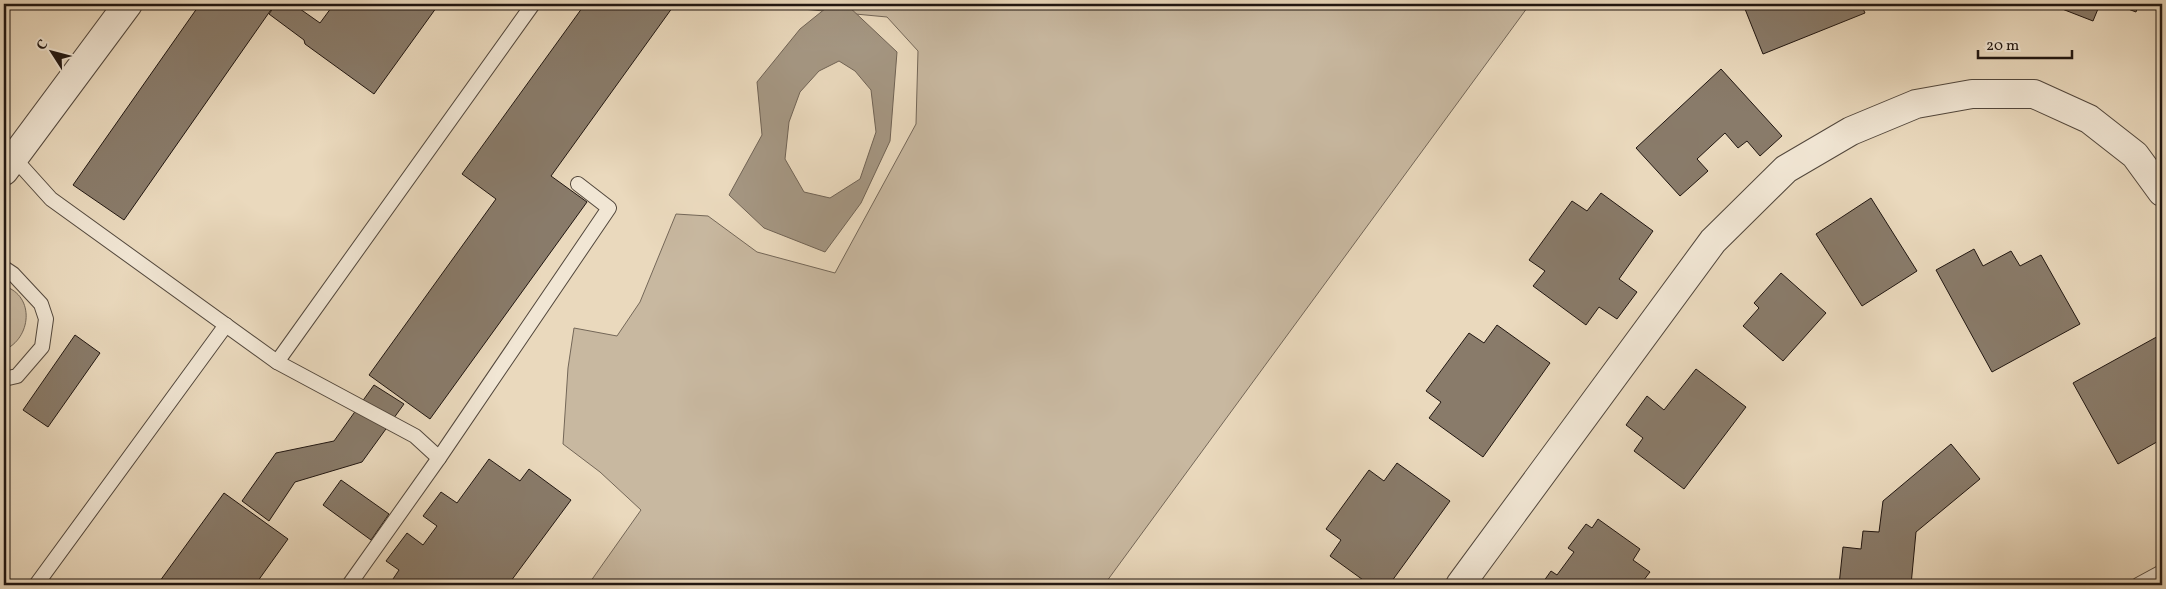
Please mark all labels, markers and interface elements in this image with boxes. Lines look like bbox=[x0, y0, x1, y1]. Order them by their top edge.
north arrow bbox=[28, 28, 78, 78]
scale bar bbox=[1978, 28, 2072, 60]
text: С bbox=[32, 36, 53, 54]
text: 20 m bbox=[1986, 36, 2019, 57]

